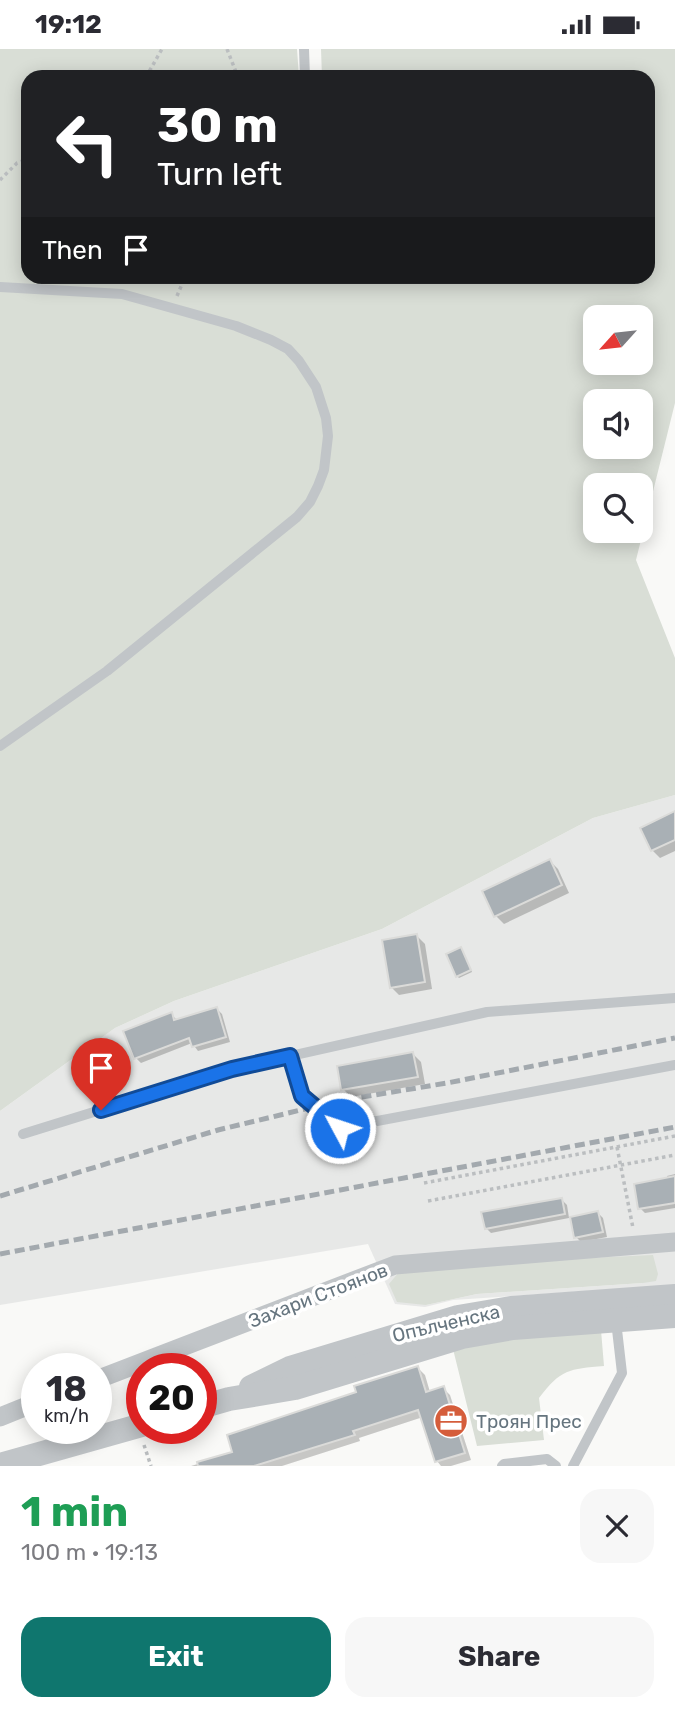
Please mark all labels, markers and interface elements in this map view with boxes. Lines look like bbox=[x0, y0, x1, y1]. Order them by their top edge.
text: 19:12 bbox=[35, 9, 102, 40]
text: 30 m bbox=[157, 96, 278, 154]
icon: left bbox=[42, 98, 133, 189]
text: Turn left bbox=[157, 155, 282, 193]
icon: arrive bbox=[117, 231, 155, 269]
text: Then bbox=[42, 235, 103, 266]
north arrow bbox=[583, 305, 653, 375]
map controls bbox=[583, 305, 653, 543]
button: sound bbox=[583, 389, 653, 459]
button: search bbox=[583, 473, 653, 543]
pin bbox=[71, 1038, 131, 1110]
icon: arrive bbox=[82, 1049, 120, 1087]
position arrow bbox=[303, 1091, 377, 1165]
street label: Захари Стоянов bbox=[245, 1258, 391, 1333]
street label: Опълченска bbox=[390, 1300, 502, 1347]
speed limit sign: 20 bbox=[126, 1353, 217, 1444]
text: 18 bbox=[46, 1368, 87, 1410]
office icon: Троян Прес bbox=[432, 1402, 470, 1440]
text: km/h bbox=[44, 1405, 89, 1427]
place label: Троян Прес bbox=[476, 1410, 582, 1433]
text: 1 min bbox=[21, 1487, 128, 1537]
button: close bbox=[580, 1489, 654, 1563]
text: 100 m · 19:13 bbox=[21, 1538, 158, 1566]
button: Exit bbox=[21, 1617, 331, 1697]
button: Share bbox=[345, 1617, 654, 1697]

